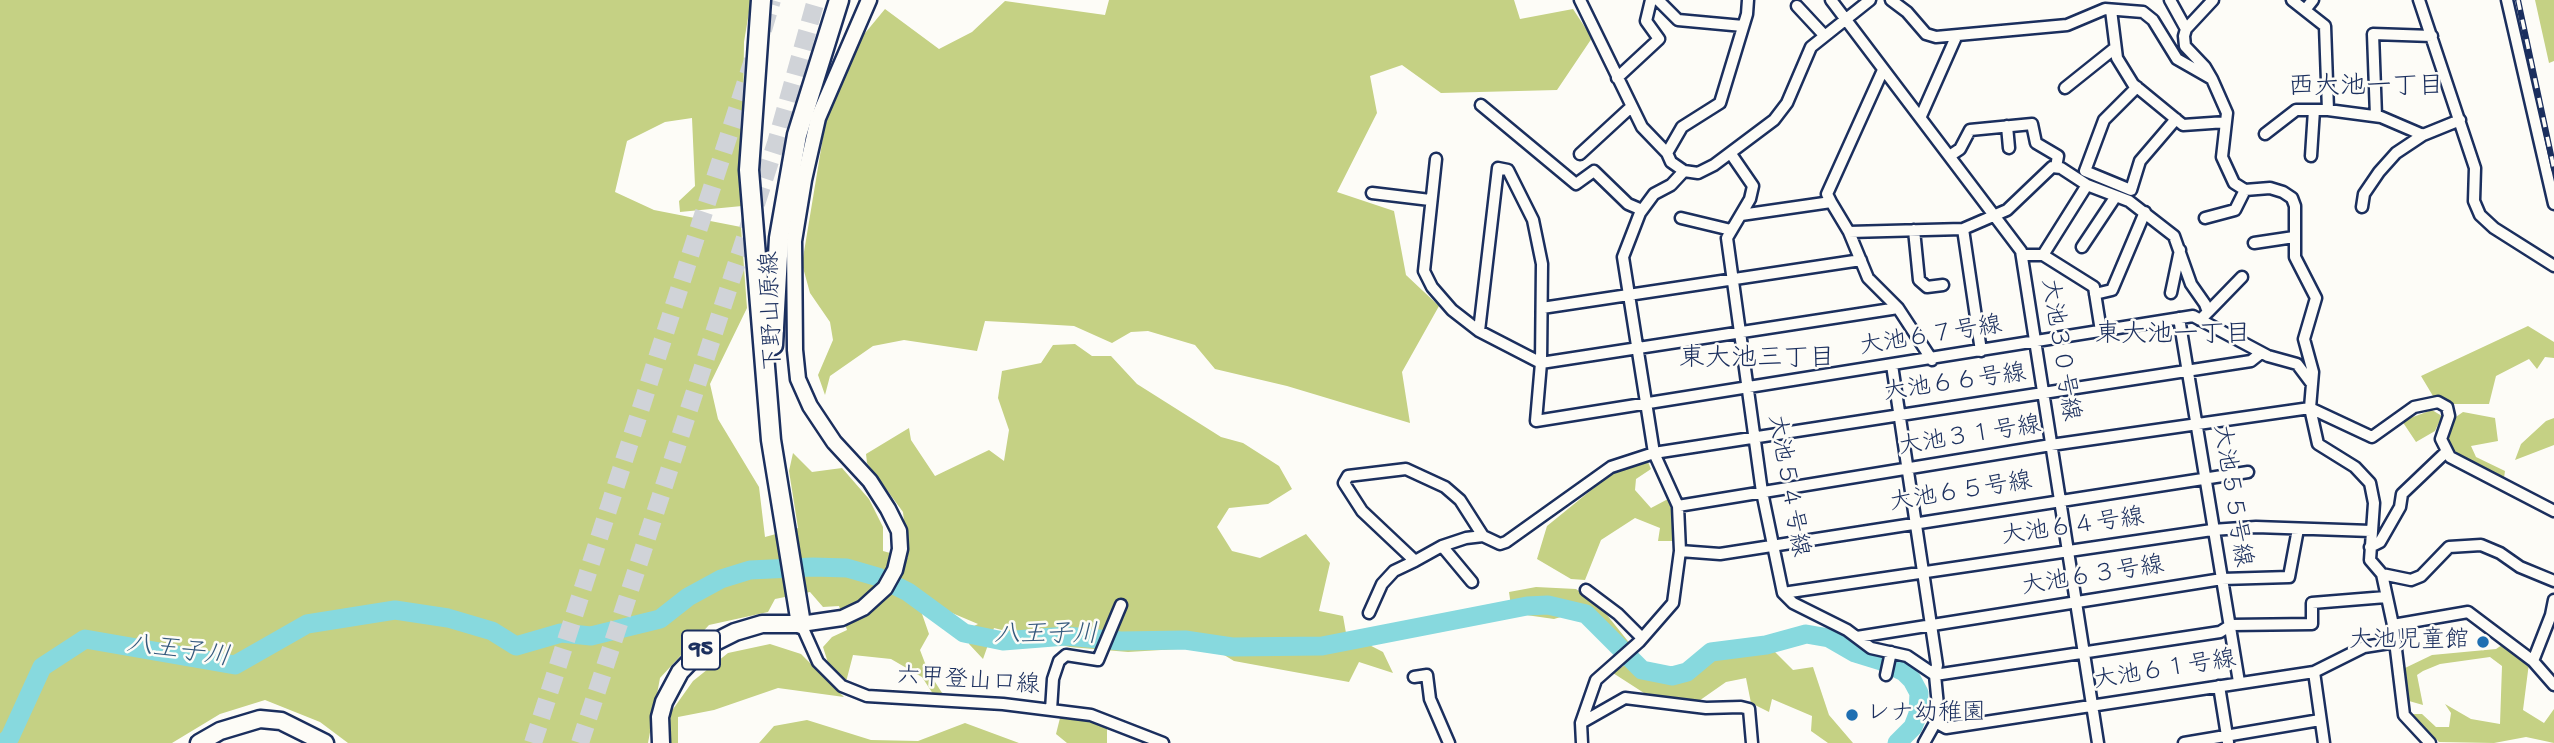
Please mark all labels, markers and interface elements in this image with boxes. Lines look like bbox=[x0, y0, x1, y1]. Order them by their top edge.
district label: 西大池一丁目 bbox=[2288, 73, 2444, 105]
street label: 下野山原線 bbox=[758, 251, 790, 371]
street label: 大池３０号線 bbox=[2033, 277, 2083, 423]
street label: 大池６７号線 bbox=[1858, 313, 2004, 363]
district label: 東大池一丁目 bbox=[2095, 321, 2251, 353]
district label: 東大池三丁目 bbox=[1679, 345, 1835, 377]
street label: 大池６６号線 bbox=[1882, 361, 2028, 409]
street label: 大池５４号線 bbox=[1759, 413, 1813, 559]
street label: 大池３１号線 bbox=[1897, 413, 2043, 463]
street label: 大池５５号線 bbox=[2205, 423, 2255, 569]
street label: 大池６５号線 bbox=[1888, 469, 2034, 519]
street label: 大池６４号線 bbox=[2000, 505, 2146, 553]
street label: 大池６３号線 bbox=[2020, 553, 2166, 603]
water label: 八王子川 bbox=[994, 621, 1098, 653]
place label: 大池児童館 bbox=[2349, 628, 2469, 656]
water label: 八王子川 bbox=[124, 630, 232, 676]
road number: 95 bbox=[682, 630, 720, 670]
marker: 大池児童館 bbox=[2475, 634, 2491, 650]
street label: 大池６１号線 bbox=[2092, 647, 2238, 697]
street label: 六甲登山口線 bbox=[895, 664, 1041, 702]
place label: レナ幼稚園 bbox=[1866, 701, 1986, 729]
marker: レナ幼稚園 bbox=[1844, 707, 1860, 723]

